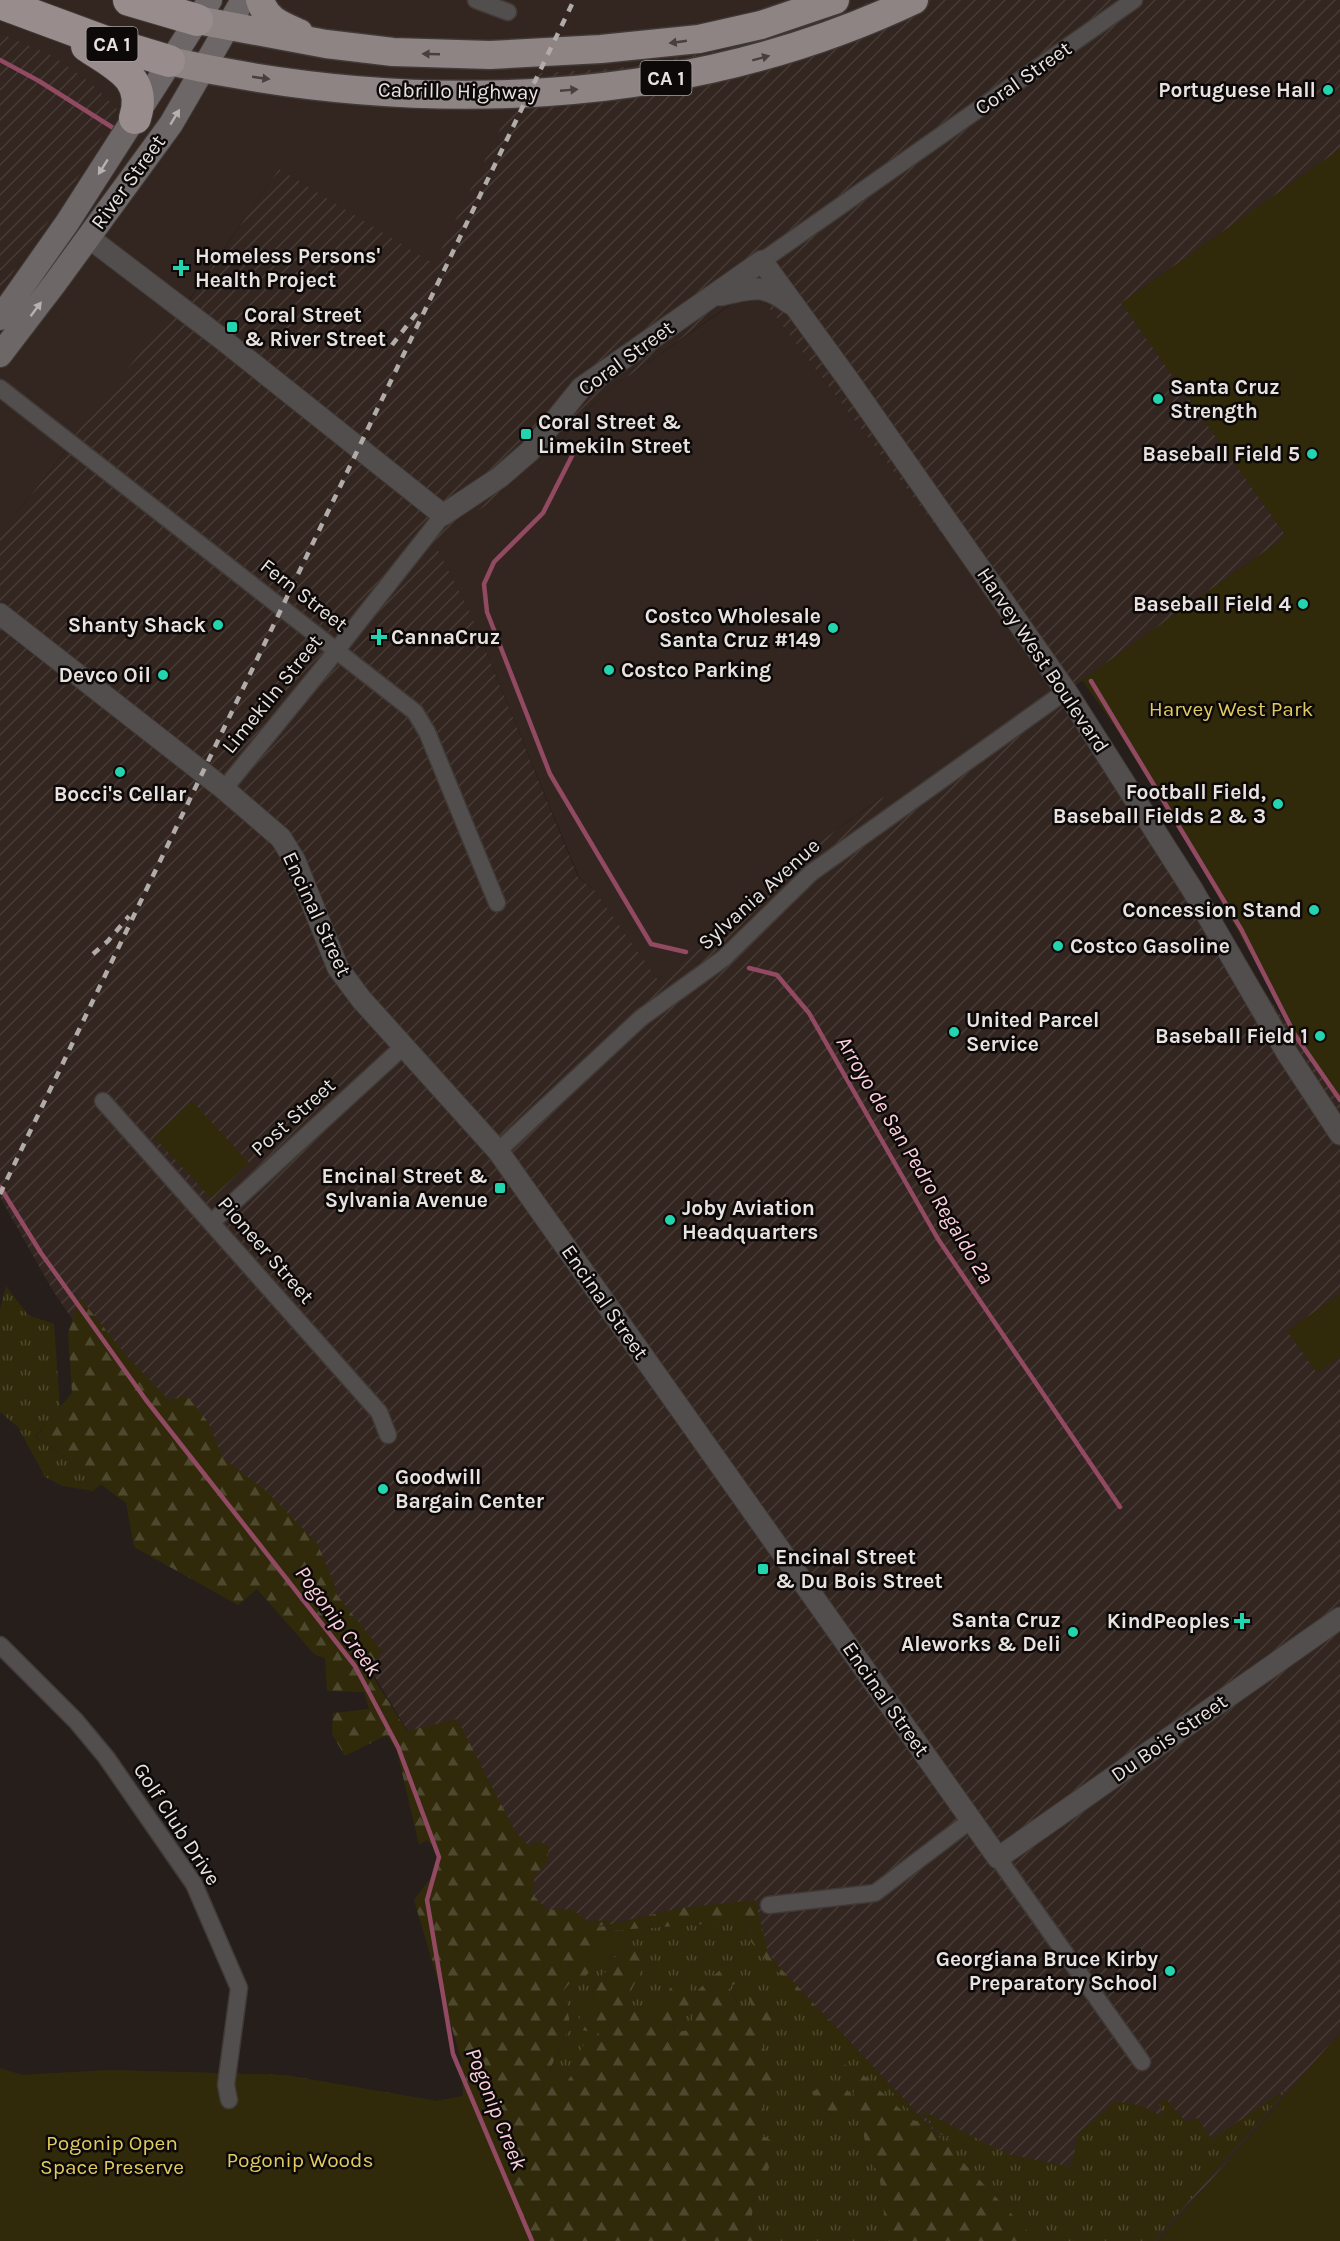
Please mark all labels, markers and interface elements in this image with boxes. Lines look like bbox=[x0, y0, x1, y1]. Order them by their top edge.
road number: CA 1 bbox=[86, 27, 138, 61]
street label: Coral Street bbox=[970, 36, 1076, 120]
one-way arrow bbox=[668, 37, 687, 46]
one-way arrow bbox=[422, 49, 441, 58]
one-way arrow bbox=[752, 52, 770, 62]
road number: CA 1 bbox=[640, 61, 692, 95]
one-way arrow bbox=[252, 74, 271, 83]
street label: Cabrillo Highway bbox=[378, 78, 539, 104]
place label: Portuguese Hall bbox=[1158, 78, 1316, 102]
marker: Portuguese Hall bbox=[1321, 83, 1335, 97]
one-way arrow bbox=[560, 86, 579, 95]
one-way arrow bbox=[169, 109, 180, 125]
street label: River Street bbox=[86, 130, 170, 234]
one-way arrow bbox=[97, 159, 108, 175]
place label: Homeless Persons' Health Project bbox=[195, 244, 380, 292]
marker: Homeless Persons' Health Project bbox=[172, 259, 190, 277]
one-way arrow bbox=[29, 301, 41, 316]
place label: Coral Street & River Street bbox=[244, 303, 386, 351]
street label: Coral Street bbox=[574, 315, 678, 401]
marker: Coral Street & River Street bbox=[225, 320, 239, 334]
place label: Santa Cruz Strength bbox=[1170, 375, 1280, 423]
marker: Santa Cruz Strength bbox=[1151, 392, 1165, 406]
place label: Coral Street & Limekiln Street bbox=[538, 410, 691, 458]
marker: Coral Street & Limekiln Street bbox=[519, 427, 533, 441]
place label: Baseball Field 5 bbox=[1142, 442, 1300, 466]
marker: Baseball Field 5 bbox=[1305, 447, 1319, 461]
street label: Fern Street bbox=[256, 553, 352, 637]
street label: Harvey West Boulevard bbox=[972, 563, 1114, 757]
place label: Baseball Field 4 bbox=[1133, 592, 1291, 616]
marker: Baseball Field 4 bbox=[1296, 597, 1310, 611]
place label: Costco Wholesale Santa Cruz #149 bbox=[645, 604, 821, 652]
place label: Shanty Shack bbox=[68, 613, 207, 637]
marker: Shanty Shack bbox=[211, 618, 225, 632]
marker: Costco Wholesale Santa Cruz #149 bbox=[826, 621, 840, 635]
place label: CannaCruz bbox=[391, 625, 500, 649]
street label: Limekiln Street bbox=[217, 630, 327, 758]
marker: CannaCruz bbox=[372, 630, 386, 644]
place label: Costco Parking bbox=[621, 658, 771, 682]
place label: Devco Oil bbox=[59, 663, 151, 687]
marker: Costco Parking bbox=[602, 663, 616, 677]
marker: Devco Oil bbox=[156, 668, 170, 682]
park label: Harvey West Park bbox=[1149, 697, 1314, 721]
marker: Bocci's Cellar bbox=[113, 765, 127, 779]
place label: Football Field, Baseball Fields 2 & 3 bbox=[1053, 780, 1266, 828]
place label: Bocci's Cellar bbox=[54, 782, 187, 806]
marker: Football Field, Baseball Fields 2 & 3 bbox=[1271, 797, 1285, 811]
street label: Sylvania Avenue bbox=[693, 833, 825, 955]
street label: Encinal Street bbox=[278, 848, 356, 980]
place label: Concession Stand bbox=[1122, 898, 1302, 922]
marker: Concession Stand bbox=[1307, 903, 1321, 917]
place label: Costco Gasoline bbox=[1070, 934, 1230, 958]
marker: Costco Gasoline bbox=[1051, 939, 1065, 953]
place label: United Parcel Service bbox=[966, 1008, 1099, 1056]
place label: Baseball Field 1 bbox=[1155, 1024, 1308, 1048]
marker: United Parcel Service bbox=[947, 1025, 961, 1039]
marker: Baseball Field 1 bbox=[1313, 1029, 1327, 1043]
water label: Arroyo de San Pedro Regaldo 2a bbox=[831, 1031, 999, 1289]
street label: Post Street bbox=[246, 1073, 340, 1161]
place label: Encinal Street & Sylvania Avenue bbox=[321, 1164, 488, 1212]
marker: Encinal Street & Sylvania Avenue bbox=[493, 1181, 507, 1195]
street label: Pioneer Street bbox=[213, 1192, 319, 1308]
place label: Joby Aviation Headquarters bbox=[682, 1196, 818, 1245]
marker: Joby Aviation Headquarters bbox=[663, 1213, 677, 1227]
street label: Encinal Street bbox=[557, 1240, 653, 1364]
place label: Goodwill Bargain Center bbox=[395, 1465, 545, 1513]
marker: Goodwill Bargain Center bbox=[376, 1482, 390, 1496]
place label: Encinal Street & Du Bois Street bbox=[775, 1545, 943, 1593]
water label: Pogonip Creek bbox=[289, 1561, 387, 1682]
marker: Encinal Street & Du Bois Street bbox=[756, 1562, 770, 1576]
place label: Santa Cruz Aleworks & Deli bbox=[901, 1608, 1061, 1656]
place label: KindPeoples bbox=[1107, 1609, 1230, 1633]
marker: KindPeoples bbox=[1235, 1614, 1249, 1628]
marker: Santa Cruz Aleworks & Deli bbox=[1066, 1625, 1080, 1639]
street label: Encinal Street bbox=[838, 1637, 934, 1761]
street label: Du Bois Street bbox=[1106, 1689, 1232, 1787]
street label: Golf Club Drive bbox=[129, 1758, 225, 1890]
place label: Georgiana Bruce Kirby Preparatory School bbox=[936, 1947, 1158, 1995]
marker: Georgiana Bruce Kirby Preparatory School bbox=[1163, 1964, 1177, 1978]
water label: Pogonip Creek bbox=[460, 2044, 533, 2175]
park label: Pogonip Open Space Preserve bbox=[40, 2131, 184, 2179]
park label: Pogonip Woods bbox=[226, 2148, 374, 2172]

